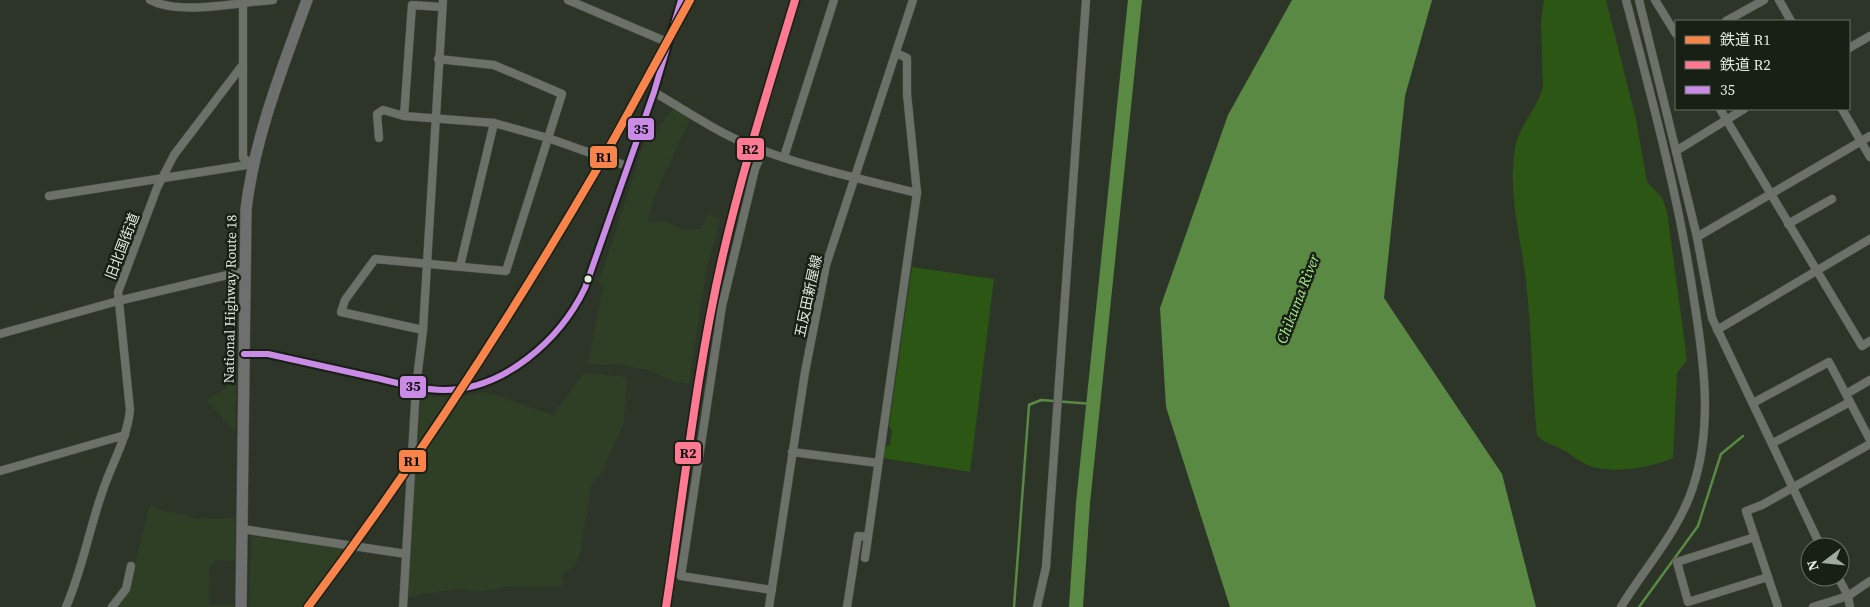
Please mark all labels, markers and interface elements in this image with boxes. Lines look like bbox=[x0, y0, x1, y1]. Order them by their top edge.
legend bbox=[1675, 20, 1850, 110]
text: 鉄道 R1 bbox=[1720, 29, 1771, 50]
text: 鉄道 R2 bbox=[1720, 54, 1771, 75]
text: 35 bbox=[1720, 79, 1735, 100]
line badge: 35 bbox=[627, 117, 655, 141]
text: 35 bbox=[633, 119, 649, 139]
line badge: R2 bbox=[736, 137, 765, 161]
text: R2 bbox=[741, 139, 759, 159]
line badge: R1 bbox=[589, 145, 618, 169]
text: R1 bbox=[595, 147, 613, 167]
street label: 旧北国街道 bbox=[100, 210, 144, 282]
street label: National Highway Route 18 bbox=[219, 215, 241, 383]
water label: Chikuma River bbox=[1271, 250, 1325, 347]
street label: 五反田新屋線 bbox=[789, 253, 827, 339]
unlabelled marker bbox=[583, 274, 593, 284]
line badge: 35 bbox=[399, 375, 427, 399]
text: 35 bbox=[405, 376, 421, 396]
line badge: R2 bbox=[674, 441, 702, 465]
text: R2 bbox=[679, 443, 697, 463]
line badge: R1 bbox=[398, 449, 427, 473]
text: R1 bbox=[403, 451, 421, 471]
north arrow bbox=[1800, 537, 1850, 587]
text: N bbox=[1801, 558, 1824, 573]

